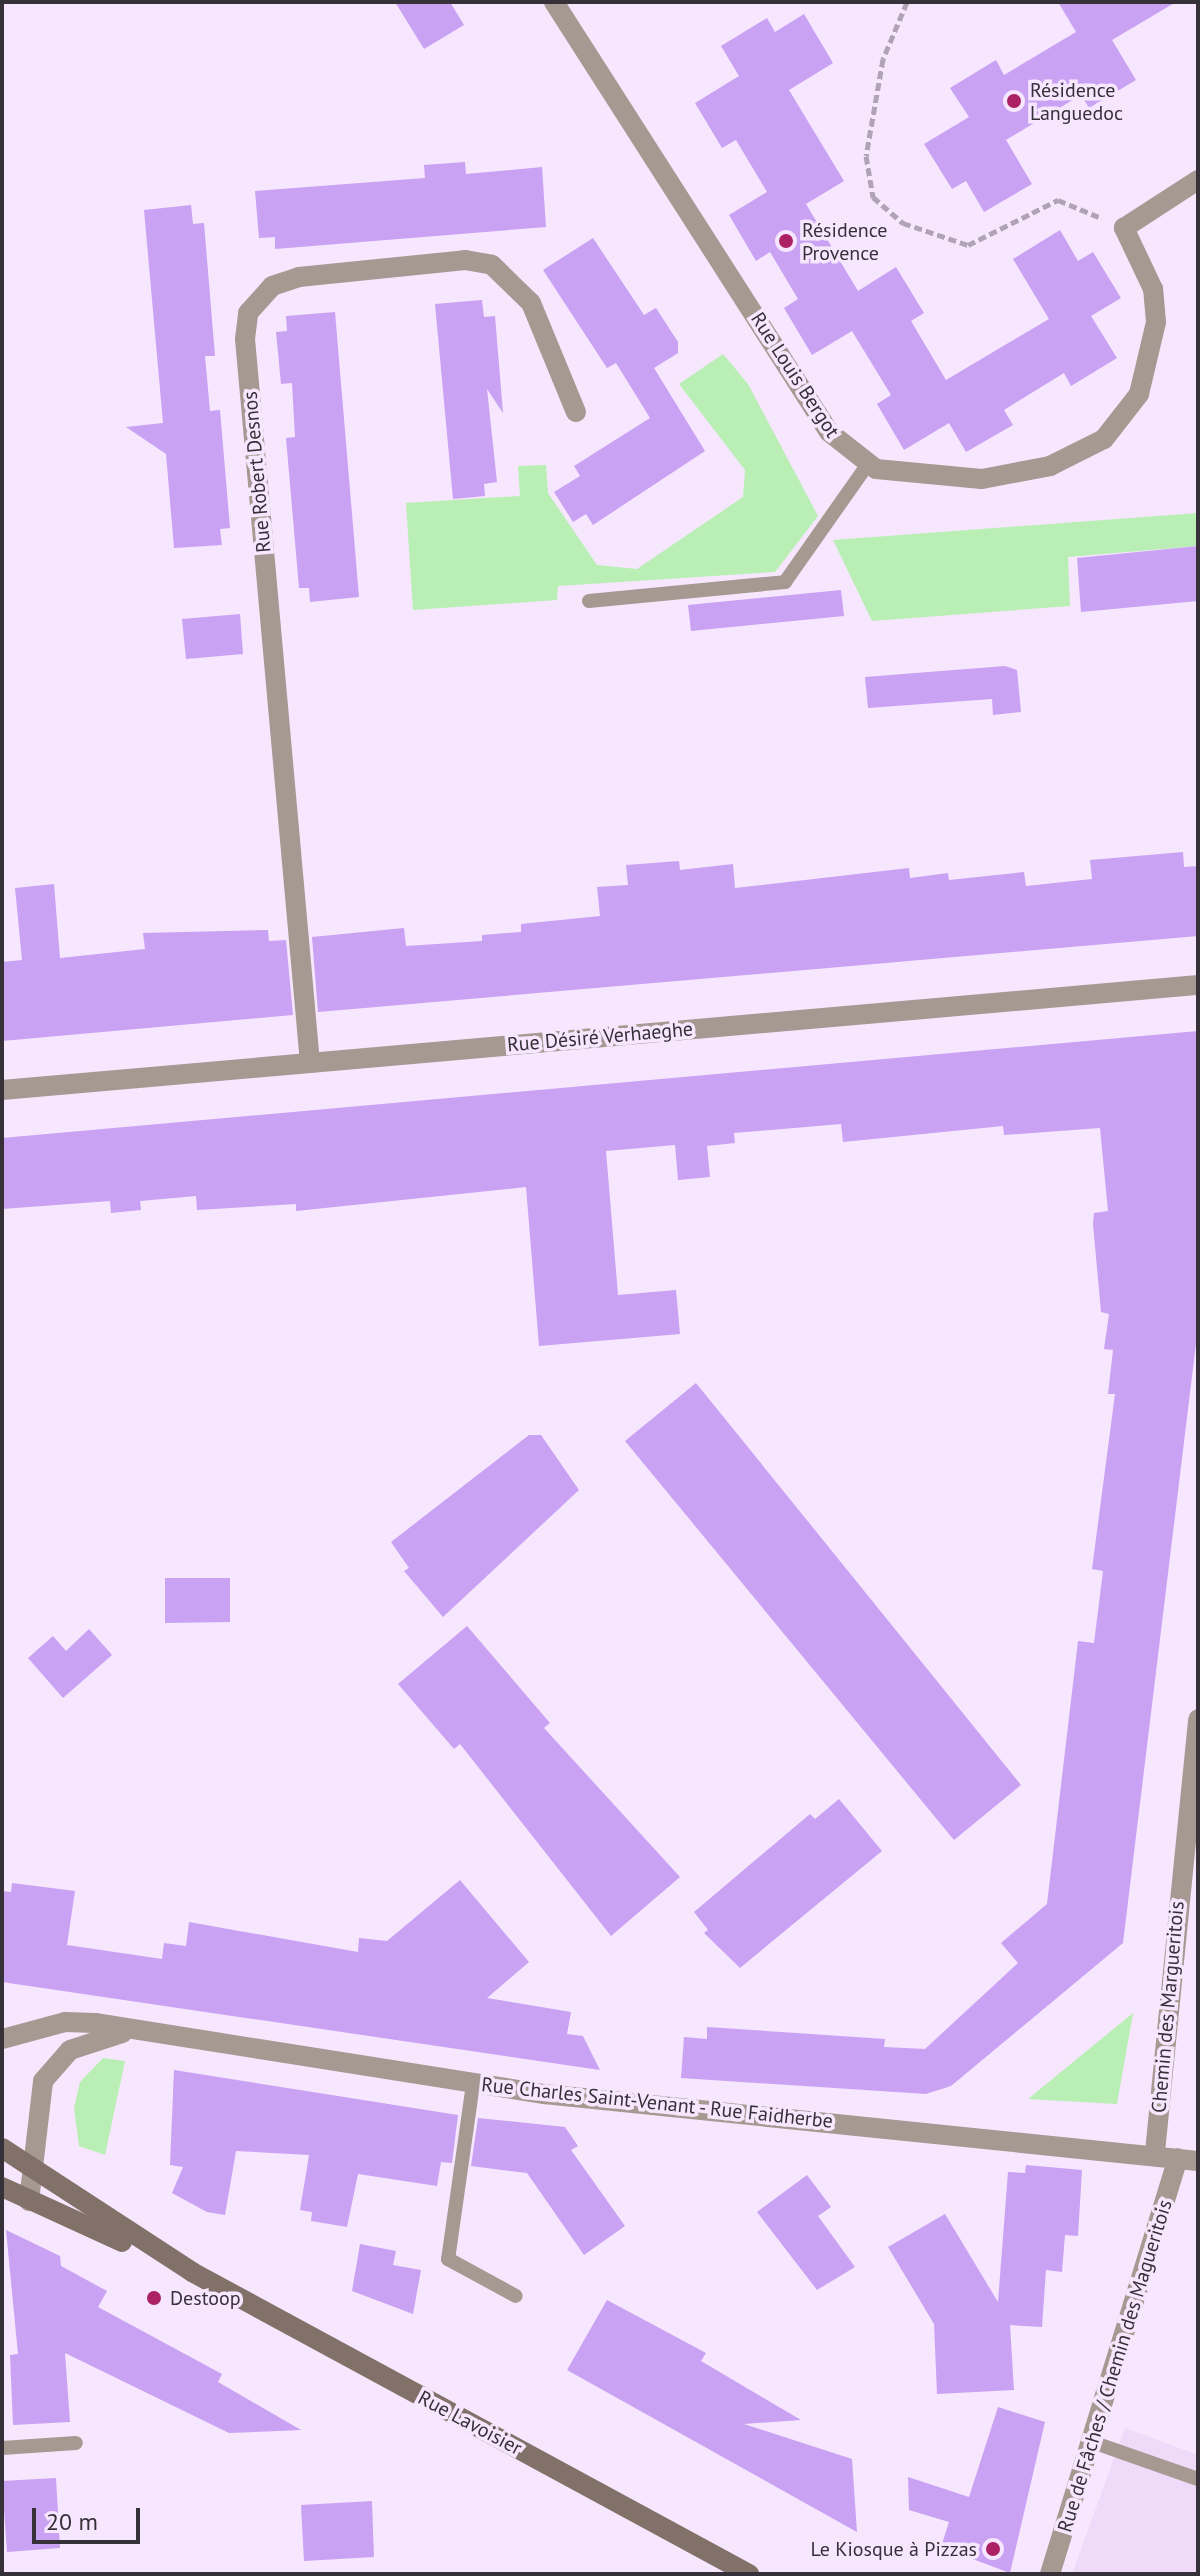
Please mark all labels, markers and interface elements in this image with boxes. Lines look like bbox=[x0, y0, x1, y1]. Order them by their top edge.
place label: Résidence Languedoc bbox=[1030, 78, 1123, 125]
marker: Résidence Languedoc bbox=[1005, 92, 1023, 110]
place label: Résidence Provence bbox=[802, 218, 887, 265]
marker: Résidence Provence bbox=[777, 232, 795, 250]
street label: Rue Louis Bergot bbox=[746, 308, 844, 442]
street label: Rue Robert Desnos bbox=[238, 390, 276, 554]
street label: Rue Désiré Verhaeghe bbox=[506, 1017, 694, 1057]
street label: Chemin des Margueritois bbox=[1147, 1900, 1189, 2114]
street label: Rue Charles Saint-Venant - Rue Faidherbe bbox=[478, 2072, 836, 2134]
street label: Rue de Fâches / Chemin des Magueritois bbox=[1053, 2197, 1177, 2535]
place label: Destoop bbox=[170, 2286, 240, 2310]
marker: Destoop bbox=[145, 2289, 163, 2307]
street label: Rue Lavoisier bbox=[414, 2386, 526, 2460]
scale bar bbox=[36, 2492, 144, 2542]
text: 20 m bbox=[46, 2506, 98, 2537]
place label: Le Kiosque à Pizzas bbox=[811, 2537, 977, 2561]
marker: Le Kiosque à Pizzas bbox=[984, 2540, 1002, 2558]

